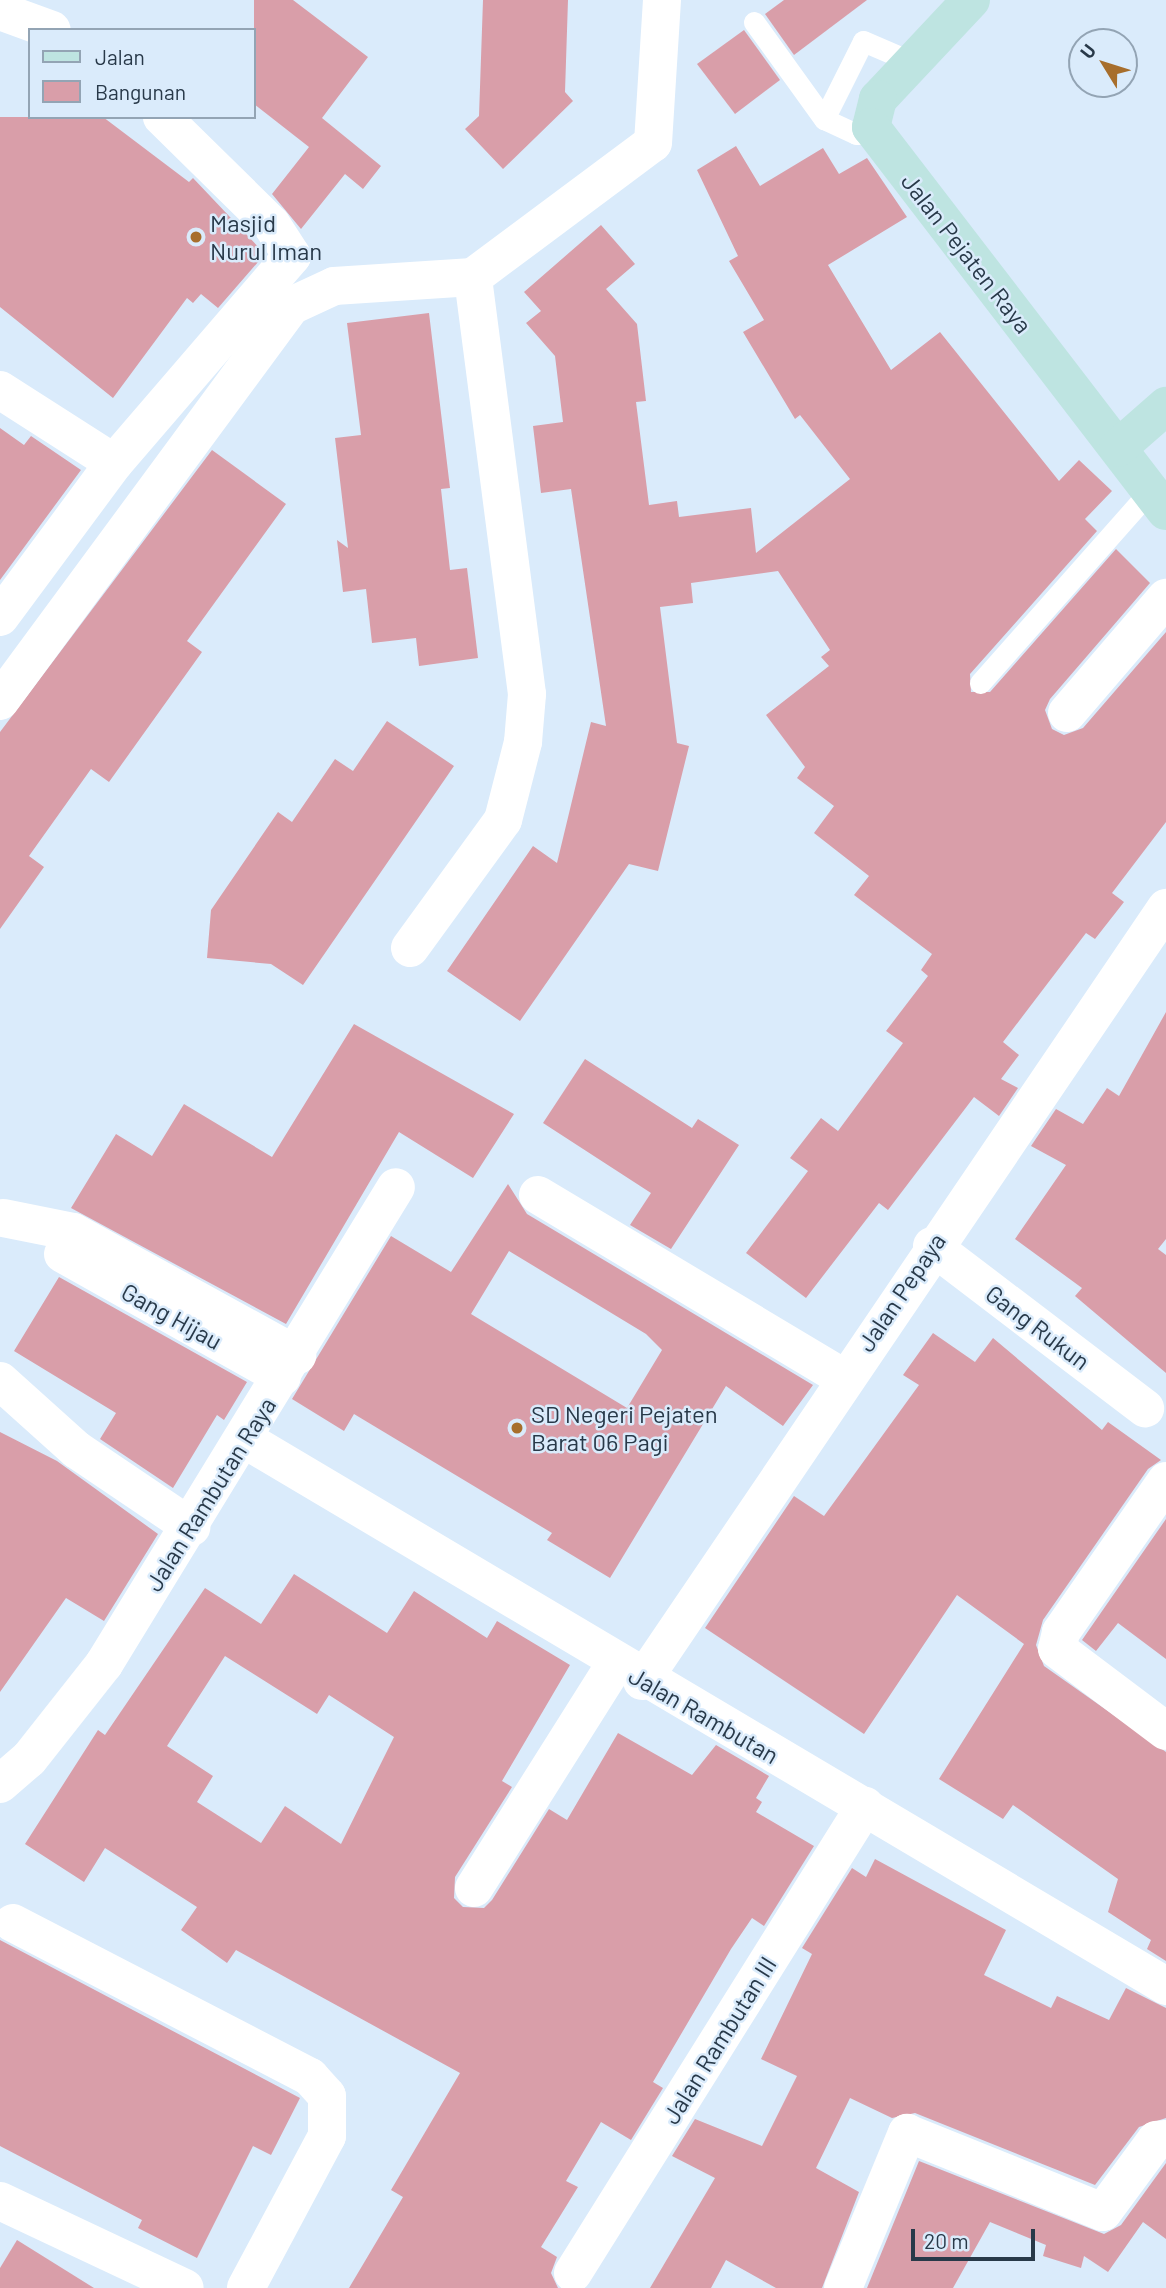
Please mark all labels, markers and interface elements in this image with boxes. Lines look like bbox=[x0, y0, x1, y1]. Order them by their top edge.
legend bbox=[28, 28, 256, 119]
north arrow bbox=[1068, 28, 1138, 98]
text: U bbox=[1075, 39, 1100, 63]
text: Jalan bbox=[95, 44, 145, 69]
text: Bangunan bbox=[95, 79, 186, 104]
street label: Jalan Pejaten Raya bbox=[896, 167, 1038, 339]
place label: Masjid Nurul Iman bbox=[210, 209, 322, 265]
marker: Masjid Nurul Iman bbox=[188, 229, 204, 245]
street label: Jalan Pepaya bbox=[851, 1227, 951, 1357]
street label: Gang Hijau bbox=[117, 1277, 227, 1355]
street label: Gang Rukun bbox=[980, 1279, 1096, 1375]
street label: Jalan Rambutan Raya bbox=[139, 1392, 281, 1596]
place label: SD Negeri Pejaten Barat 06 Pagi bbox=[531, 1400, 718, 1456]
marker: SD Negeri Pejaten Barat 06 Pagi bbox=[509, 1420, 525, 1436]
street label: Jalan Rambutan bbox=[624, 1660, 784, 1770]
street label: Jalan Rambutan III bbox=[656, 1951, 782, 2129]
scale bar bbox=[914, 2214, 1038, 2258]
text: 20 m bbox=[924, 2228, 969, 2253]

